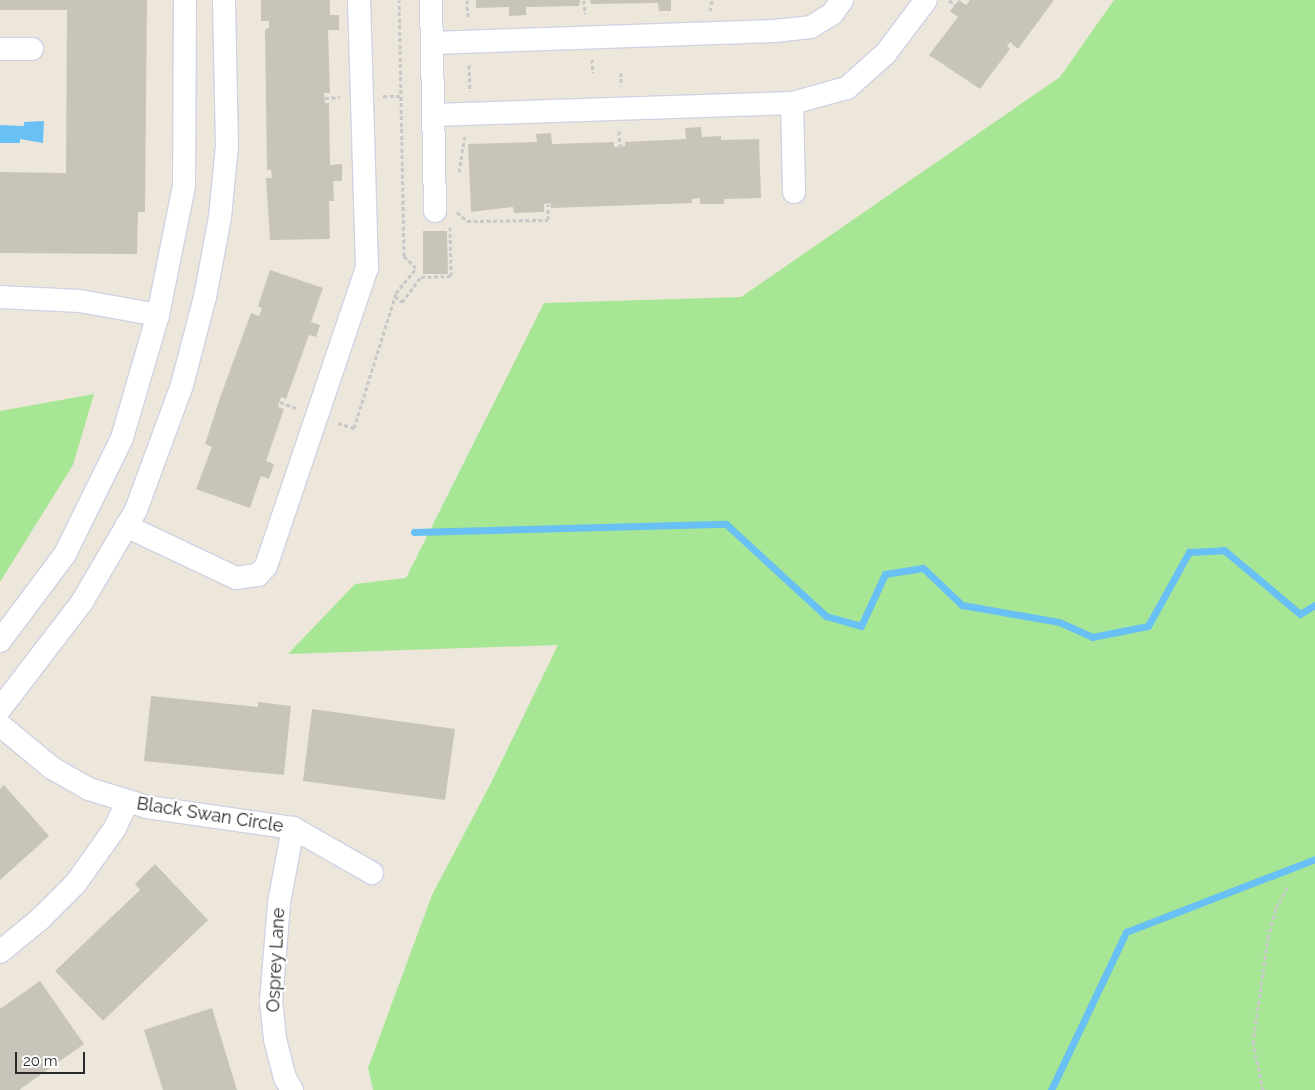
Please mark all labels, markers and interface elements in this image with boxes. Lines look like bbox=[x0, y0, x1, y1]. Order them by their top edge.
street label: Black Swan Circle bbox=[135, 793, 285, 837]
street label: Osprey Lane bbox=[262, 907, 290, 1013]
scale bar bbox=[18, 1042, 88, 1074]
text: 20 m bbox=[23, 1052, 58, 1070]

